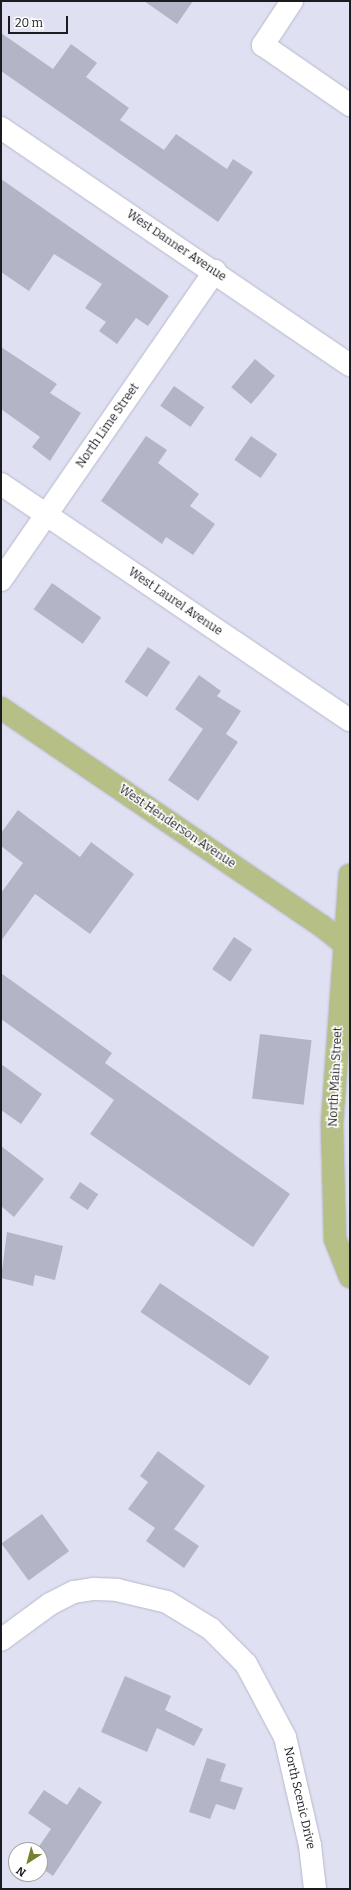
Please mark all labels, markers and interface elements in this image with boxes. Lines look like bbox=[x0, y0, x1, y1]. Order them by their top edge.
scale bar bbox=[10, 8, 70, 34]
text: 20 m bbox=[15, 16, 43, 30]
street label: West Danner Avenue bbox=[123, 207, 229, 285]
street label: North Lime Street bbox=[73, 381, 143, 471]
street label: West Laurel Avenue bbox=[125, 565, 225, 639]
street label: West Henderson Avenue bbox=[116, 783, 238, 871]
street label: North Main Street bbox=[326, 1027, 346, 1127]
street label: North Scenic Drive bbox=[280, 1745, 318, 1851]
north arrow bbox=[8, 1842, 48, 1882]
text: N bbox=[14, 1864, 28, 1879]

